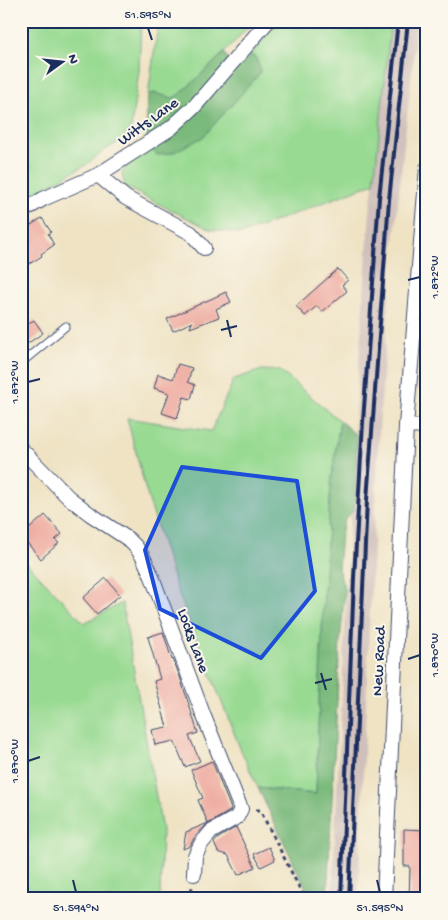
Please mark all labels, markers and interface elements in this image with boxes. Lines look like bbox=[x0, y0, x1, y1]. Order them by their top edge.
text: 51.595°N bbox=[125, 9, 172, 23]
north arrow bbox=[38, 38, 88, 88]
text: N bbox=[63, 53, 82, 66]
street label: Witts Lane bbox=[115, 94, 184, 151]
text: 1.872°W bbox=[429, 256, 443, 299]
text: 1.872°W bbox=[9, 361, 23, 404]
street label: Locks Lane bbox=[171, 606, 212, 677]
street label: New Road bbox=[369, 624, 392, 697]
text: 1.870°W bbox=[429, 633, 443, 678]
text: 1.870°W bbox=[9, 739, 23, 784]
text: 51.594°N bbox=[53, 902, 99, 916]
text: 51.595°N bbox=[357, 902, 404, 916]

